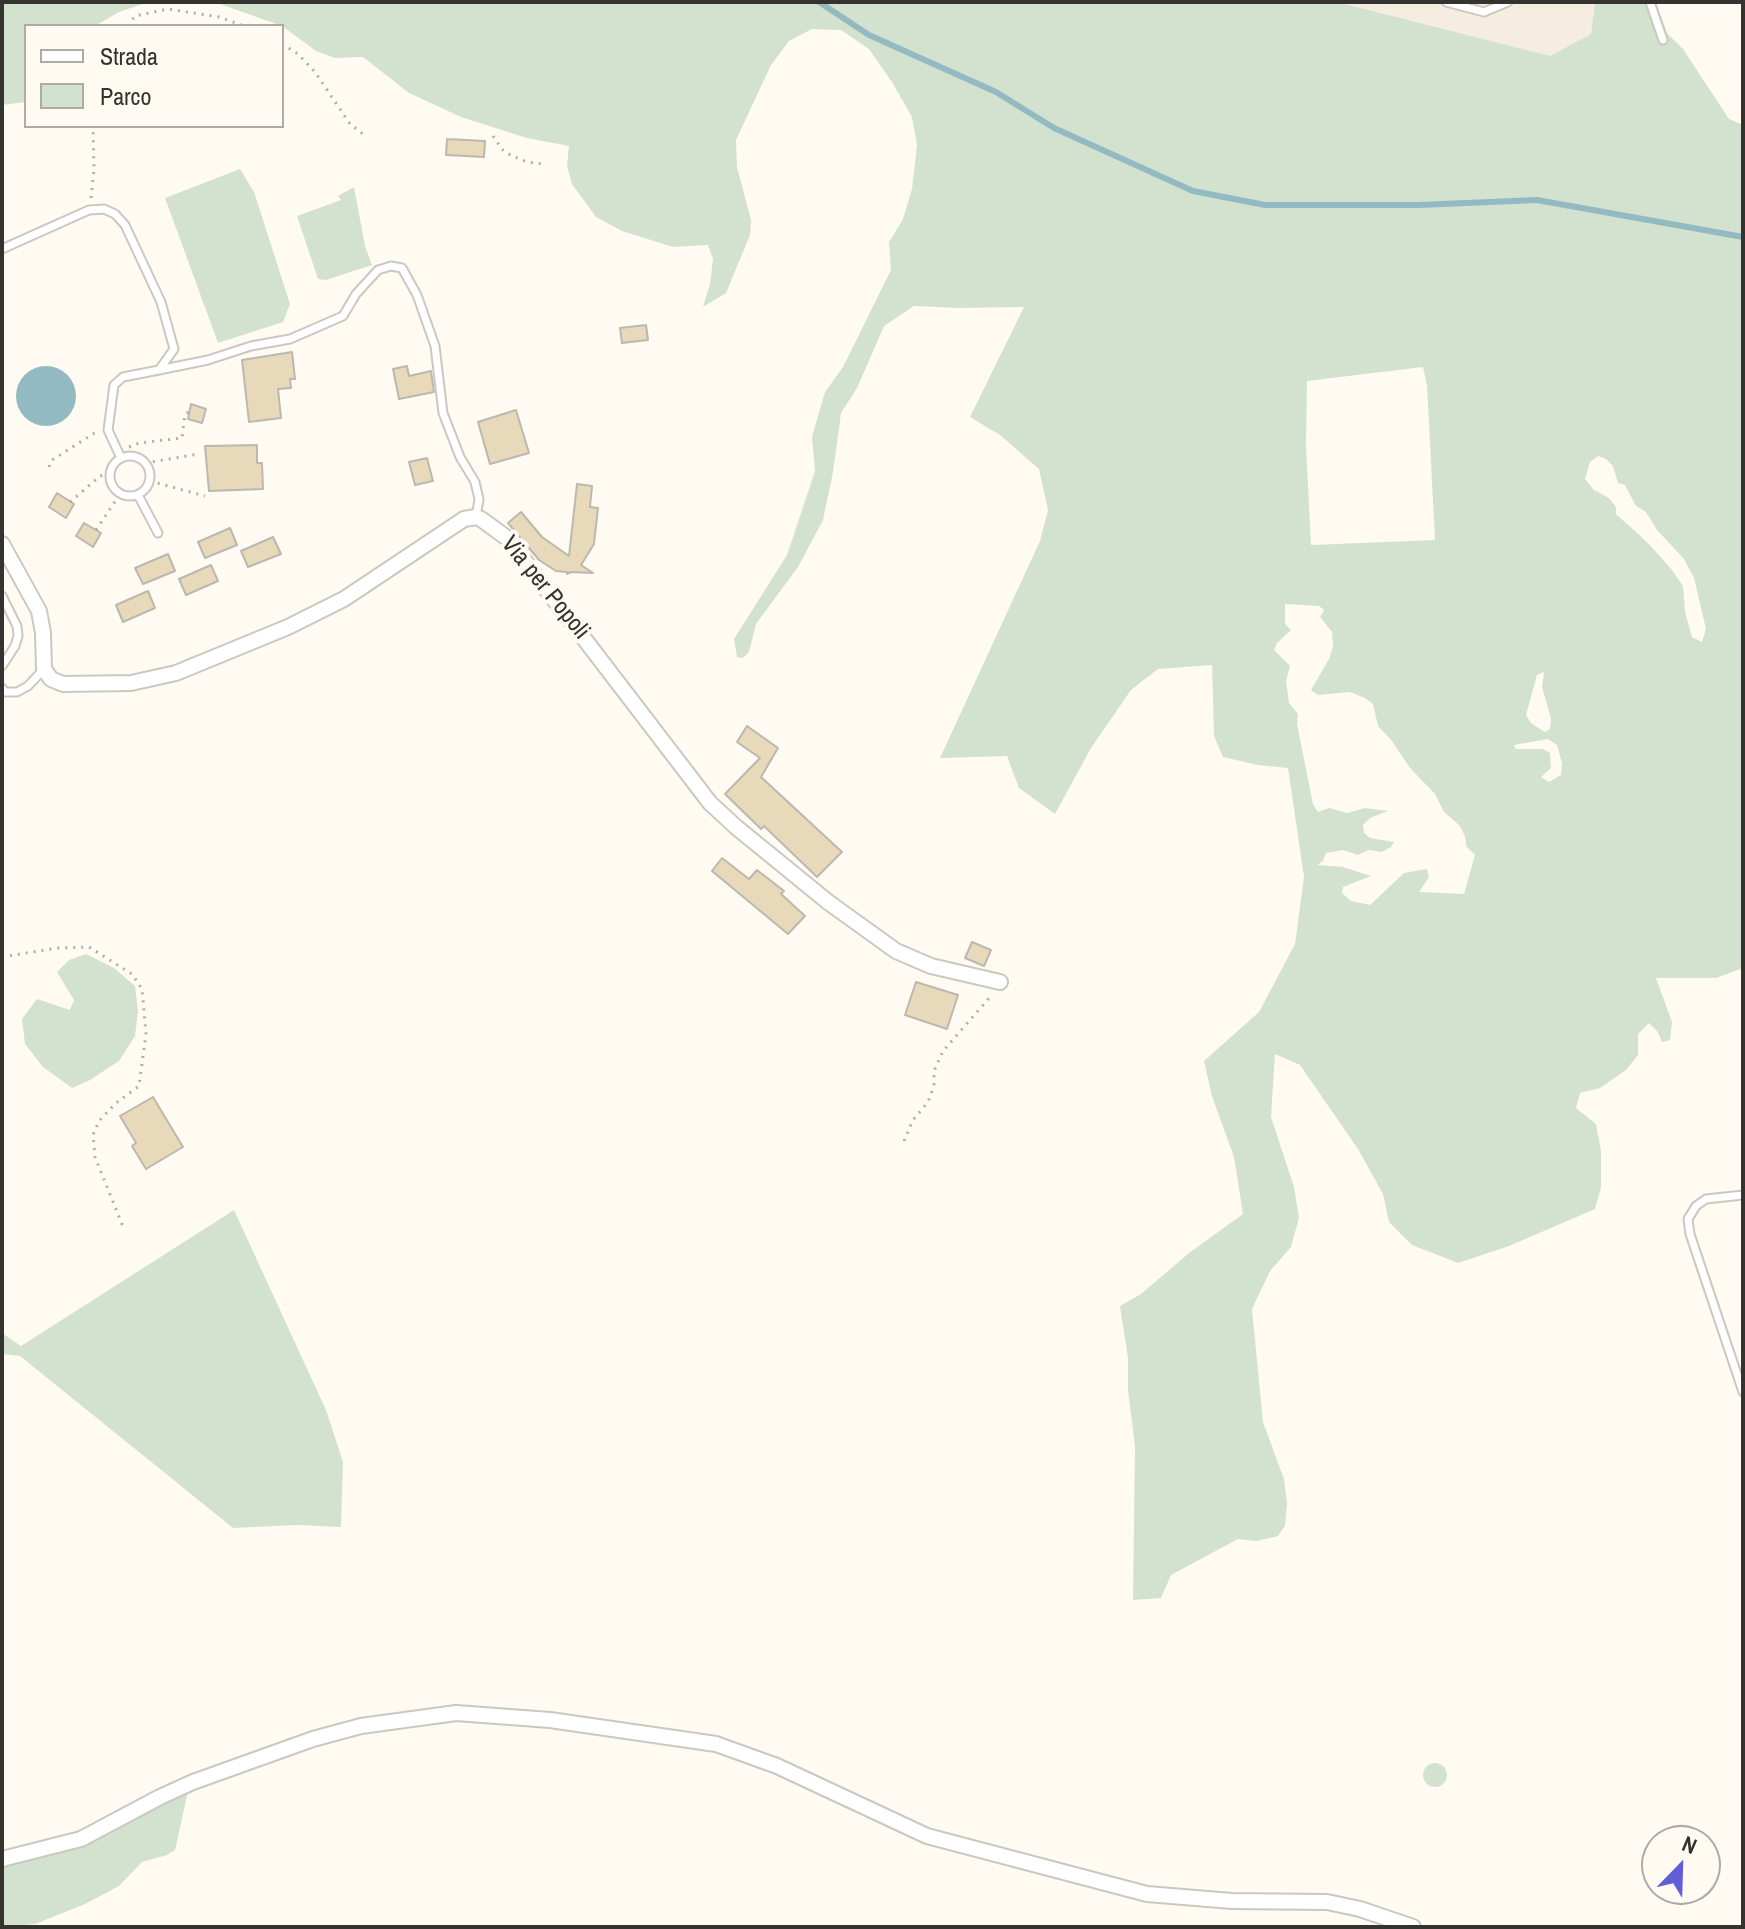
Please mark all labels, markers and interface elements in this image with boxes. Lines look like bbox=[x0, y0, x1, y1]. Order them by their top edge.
legend bbox=[24, 24, 284, 128]
text: Strada bbox=[100, 40, 158, 72]
text: Parco bbox=[100, 80, 151, 112]
street label: Via per Popoli bbox=[495, 531, 595, 645]
north arrow bbox=[1641, 1825, 1721, 1905]
text: N bbox=[1678, 1828, 1701, 1861]

